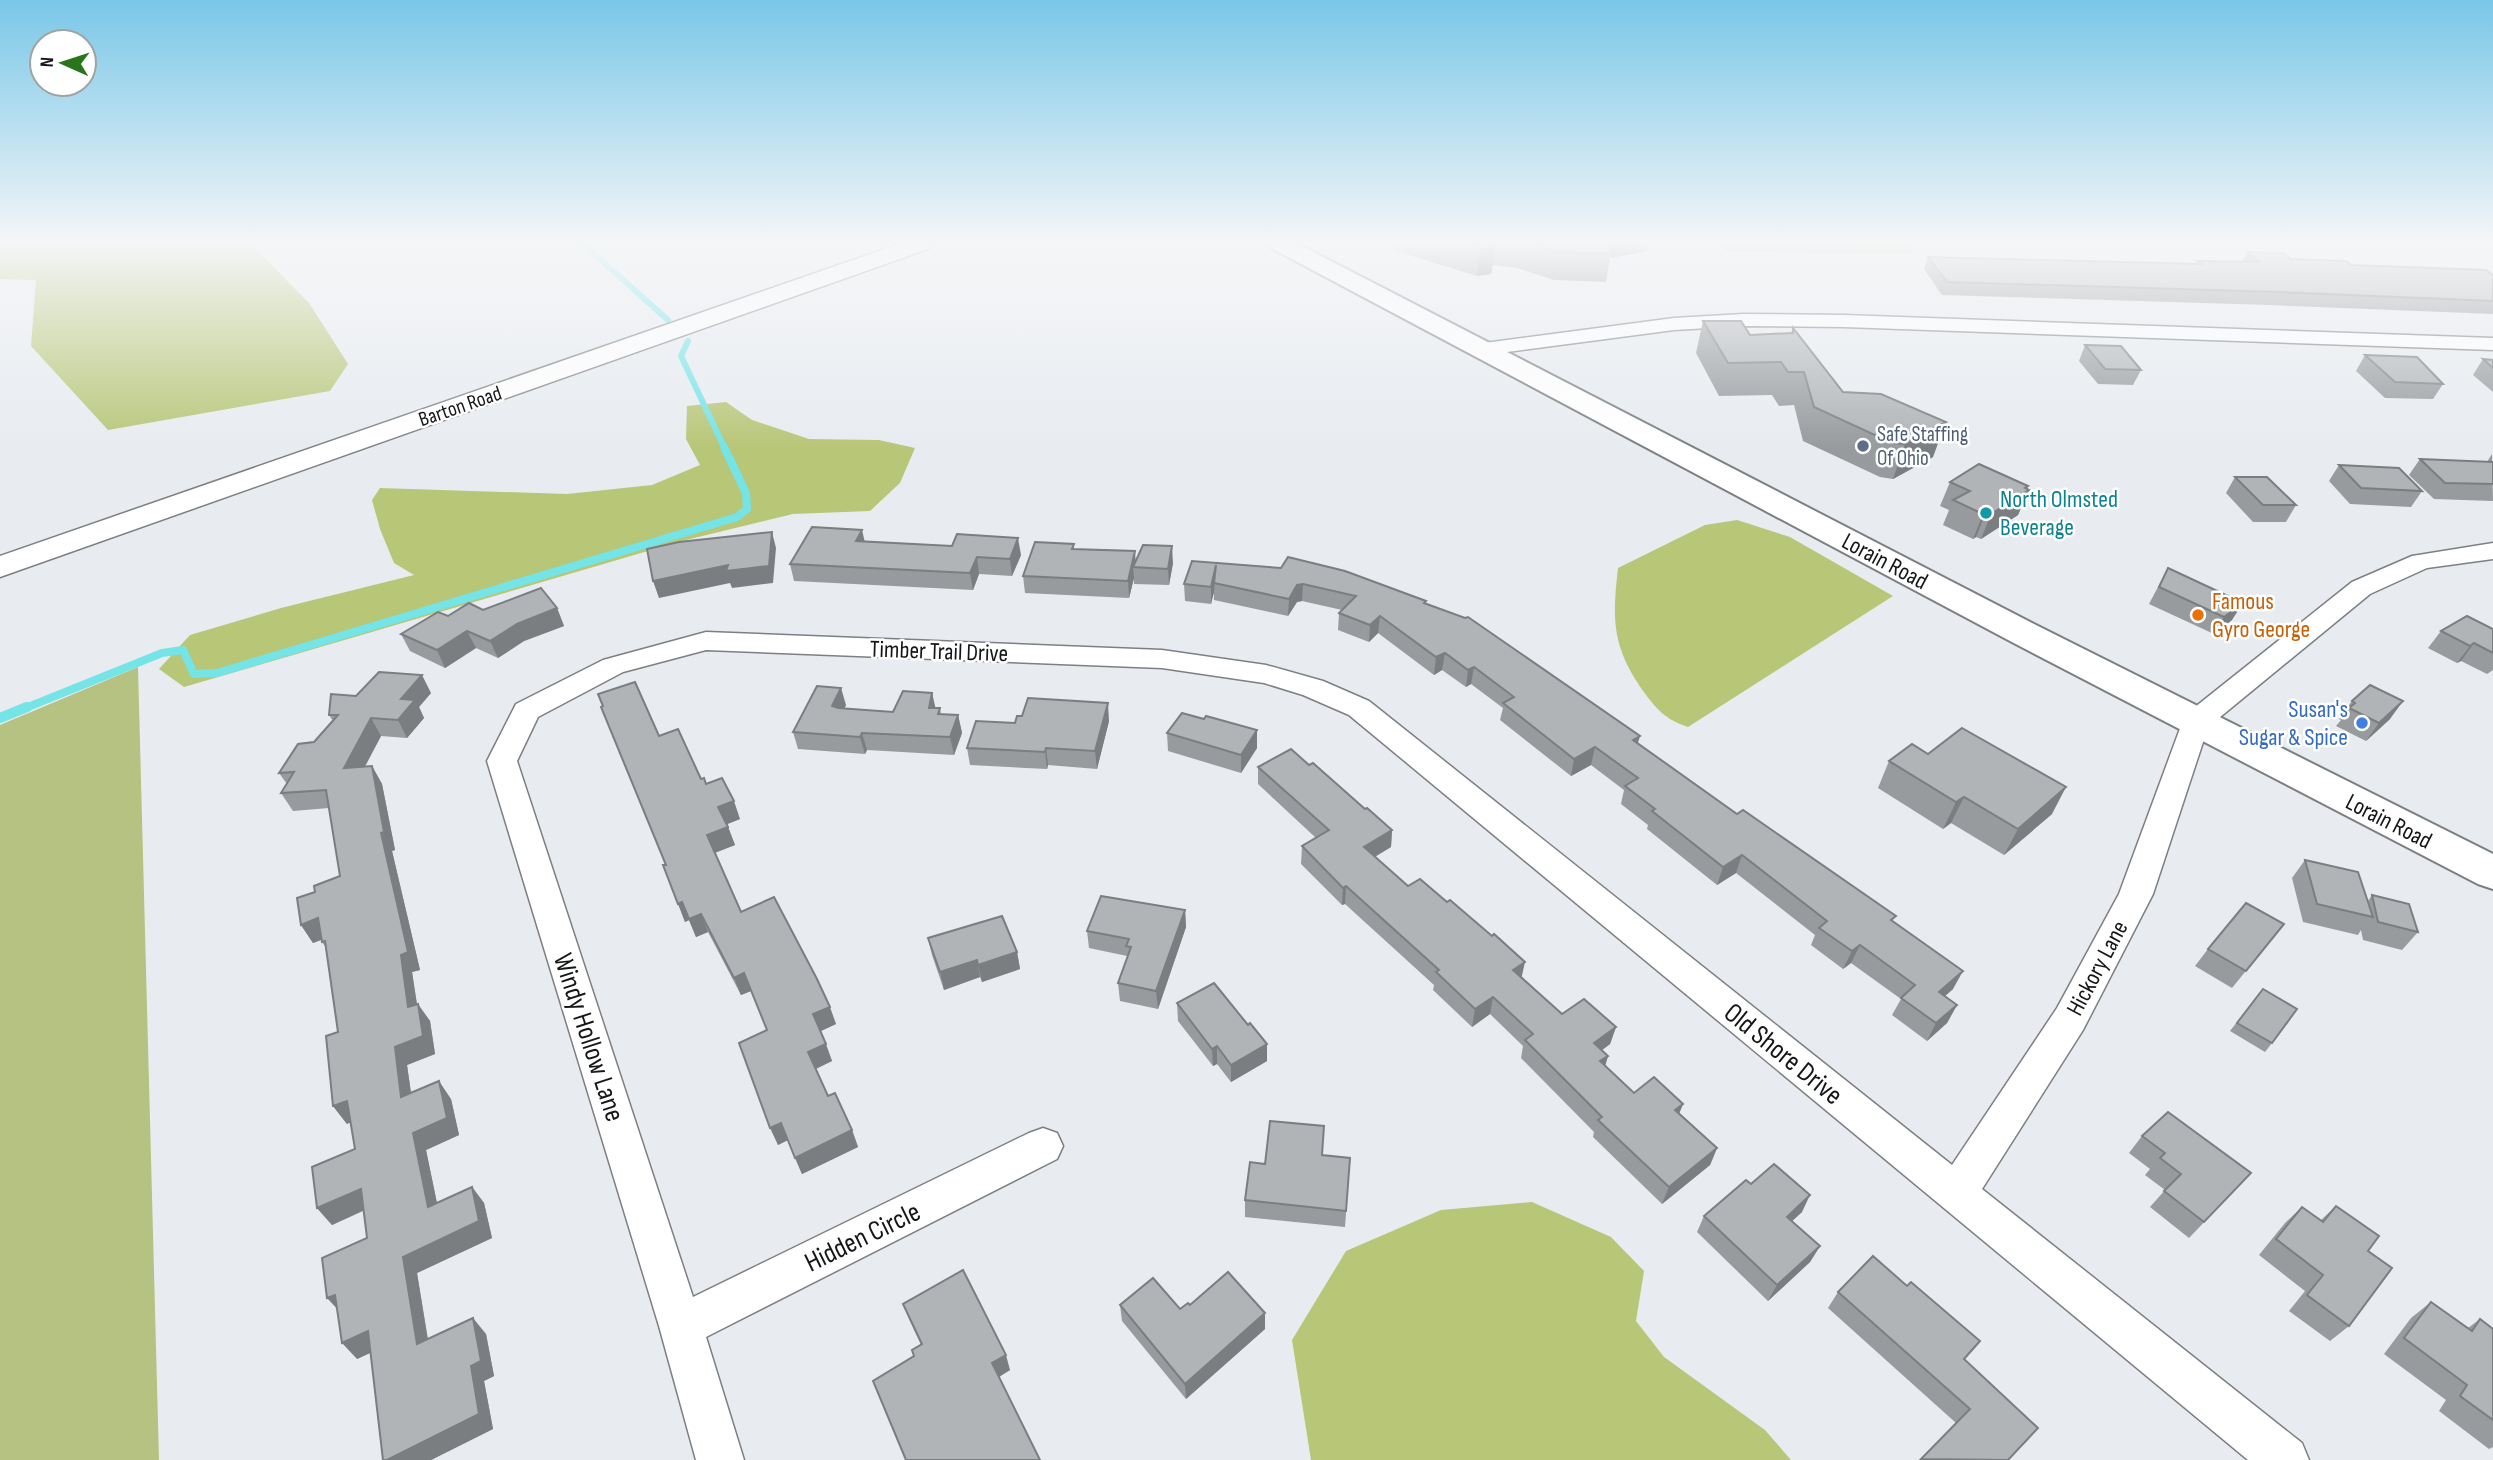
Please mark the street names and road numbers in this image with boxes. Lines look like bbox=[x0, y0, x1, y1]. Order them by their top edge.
street label: Barton Road bbox=[415, 381, 505, 432]
street label: Lorain Road bbox=[1837, 527, 1933, 596]
street label: Timber Trail Drive bbox=[869, 635, 1009, 668]
street label: Lorain Road bbox=[2341, 787, 2437, 855]
street label: Hickory Lane bbox=[2060, 916, 2134, 1021]
street label: Windy Hollow Lane bbox=[546, 949, 631, 1126]
street label: Old Shore Drive bbox=[1717, 996, 1849, 1112]
street label: Hidden Circle bbox=[799, 1195, 926, 1279]

